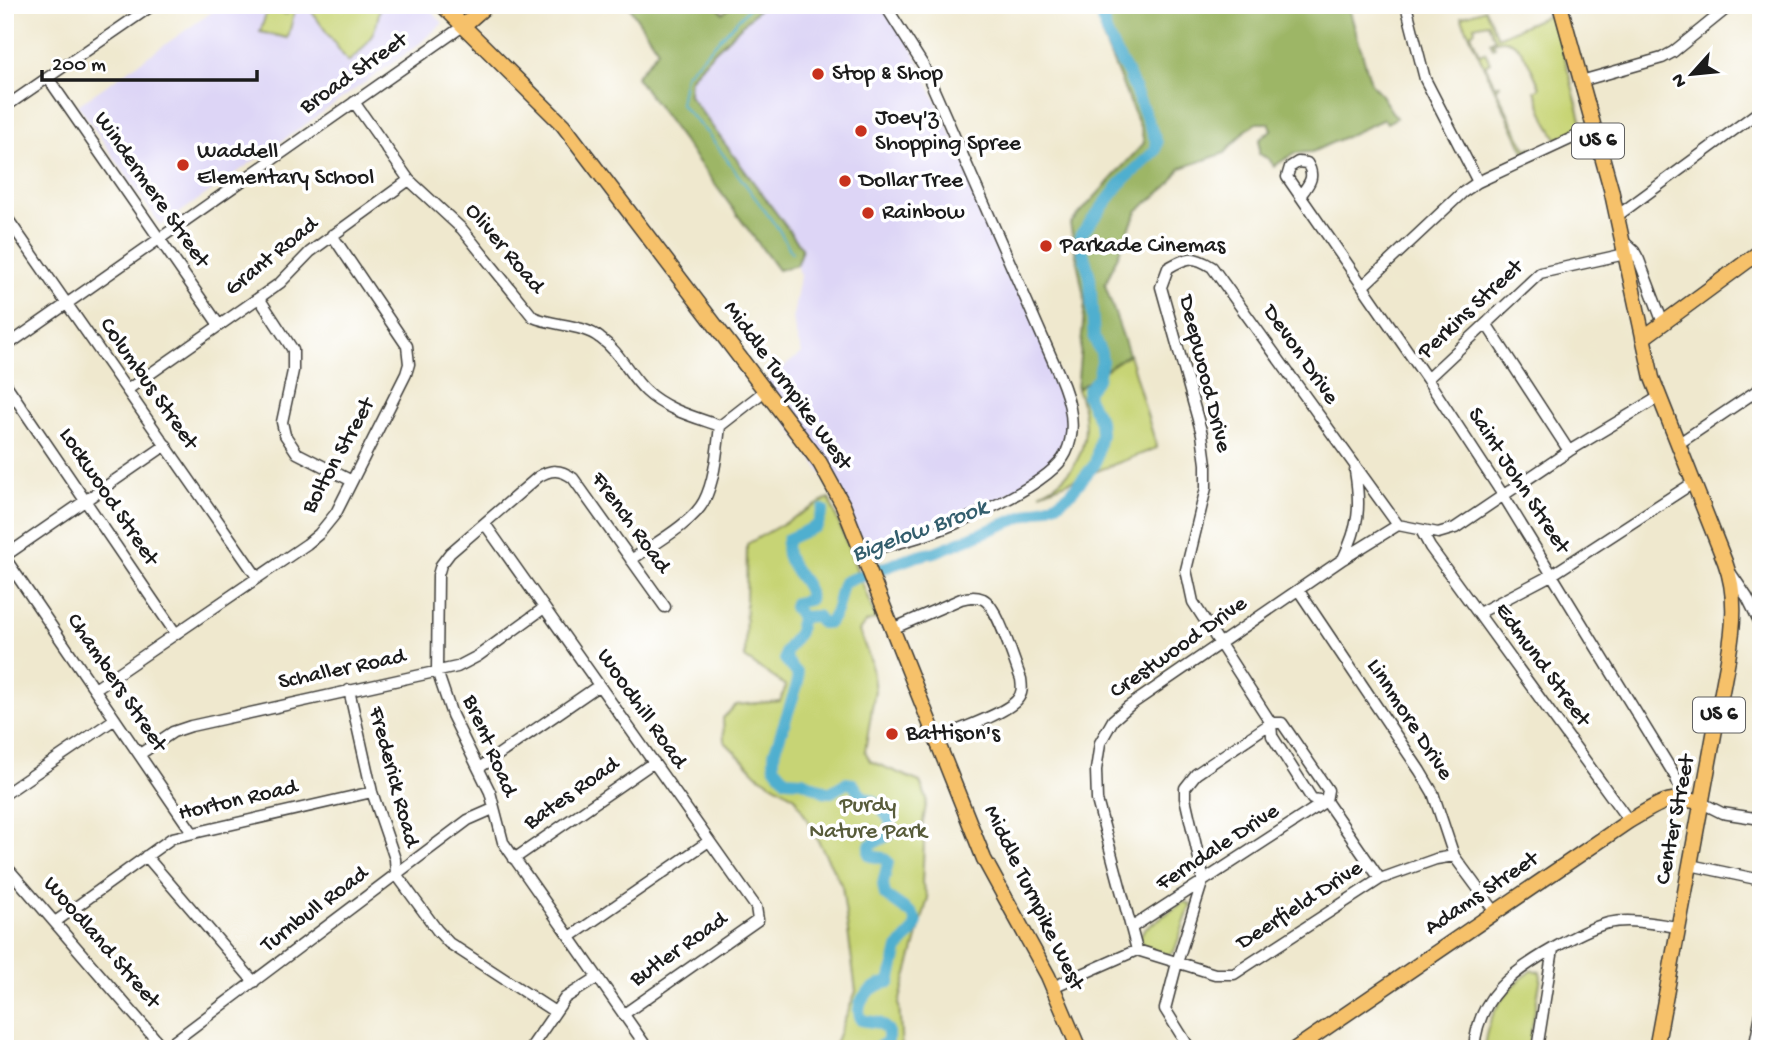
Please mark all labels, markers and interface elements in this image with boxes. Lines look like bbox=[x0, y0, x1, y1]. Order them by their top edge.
street label: Broad Street bbox=[294, 26, 414, 121]
scale bar bbox=[42, 38, 257, 82]
north arrow bbox=[1658, 38, 1728, 108]
text: 200 m bbox=[52, 54, 106, 79]
place label: Stop & Shop bbox=[832, 61, 943, 88]
marker: Stop & Shop bbox=[810, 66, 826, 82]
text: N bbox=[1667, 69, 1693, 91]
place label: Joey'z Shopping Spree bbox=[875, 105, 1022, 158]
street label: Windermere Street bbox=[87, 107, 216, 274]
marker: Joey'z Shopping Spree bbox=[853, 123, 869, 139]
road number: US 6 bbox=[1572, 124, 1624, 158]
place label: Waddell Elementary School bbox=[197, 139, 374, 192]
marker: Waddell Elementary School bbox=[175, 157, 191, 173]
place label: Dollar Tree bbox=[857, 168, 964, 195]
marker: Dollar Tree bbox=[837, 173, 853, 189]
street label: Oliver Road bbox=[458, 198, 551, 301]
place label: Rainbow bbox=[882, 200, 965, 227]
marker: Rainbow bbox=[860, 205, 876, 221]
street label: Grant Road bbox=[220, 210, 325, 303]
place label: Parkade Cinemas bbox=[1059, 233, 1226, 260]
marker: Parkade Cinemas bbox=[1038, 238, 1054, 254]
street label: Perkins Street bbox=[1412, 253, 1530, 366]
street label: Deepwood Drive bbox=[1171, 291, 1237, 456]
street label: Middle Turnpike West bbox=[717, 296, 858, 477]
street label: Devon Drive bbox=[1255, 298, 1345, 411]
street label: Columbus Street bbox=[93, 313, 204, 456]
street label: Bolton Street bbox=[296, 392, 383, 519]
street label: Saint John Street bbox=[1461, 403, 1576, 560]
street label: Lockwood Street bbox=[52, 423, 165, 572]
street label: French Road bbox=[584, 466, 677, 580]
water label: Bigelow Brook bbox=[848, 493, 994, 570]
street label: Crestwood Drive bbox=[1105, 590, 1254, 705]
street label: Edmund Street bbox=[1488, 598, 1597, 733]
street label: Chambers Street bbox=[60, 609, 173, 759]
street label: Schaller Road bbox=[276, 643, 410, 697]
street label: Woodhill Road bbox=[590, 644, 693, 775]
street label: Linnmore Drive bbox=[1360, 654, 1459, 787]
street label: Brent Road bbox=[455, 690, 523, 802]
road number: US 6 bbox=[1693, 698, 1745, 732]
street label: Frederick Road bbox=[361, 703, 425, 852]
place label: Battison's bbox=[905, 721, 1000, 748]
marker: Battison's bbox=[884, 726, 900, 742]
street label: Bates Road bbox=[518, 751, 626, 837]
street label: Center Street bbox=[1650, 751, 1702, 887]
street label: Horton Road bbox=[176, 774, 302, 828]
park label: Purdy Nature Park bbox=[809, 793, 929, 846]
street label: Ferndale Drive bbox=[1150, 798, 1286, 898]
street label: Middle Turnpike West bbox=[977, 801, 1090, 996]
street label: Adams Street bbox=[1420, 845, 1545, 942]
street label: Deerfield Drive bbox=[1230, 855, 1369, 958]
street label: Turnbull Road bbox=[254, 860, 375, 960]
street label: Woodland Street bbox=[36, 872, 167, 1016]
street label: Butler Road bbox=[624, 906, 734, 994]

